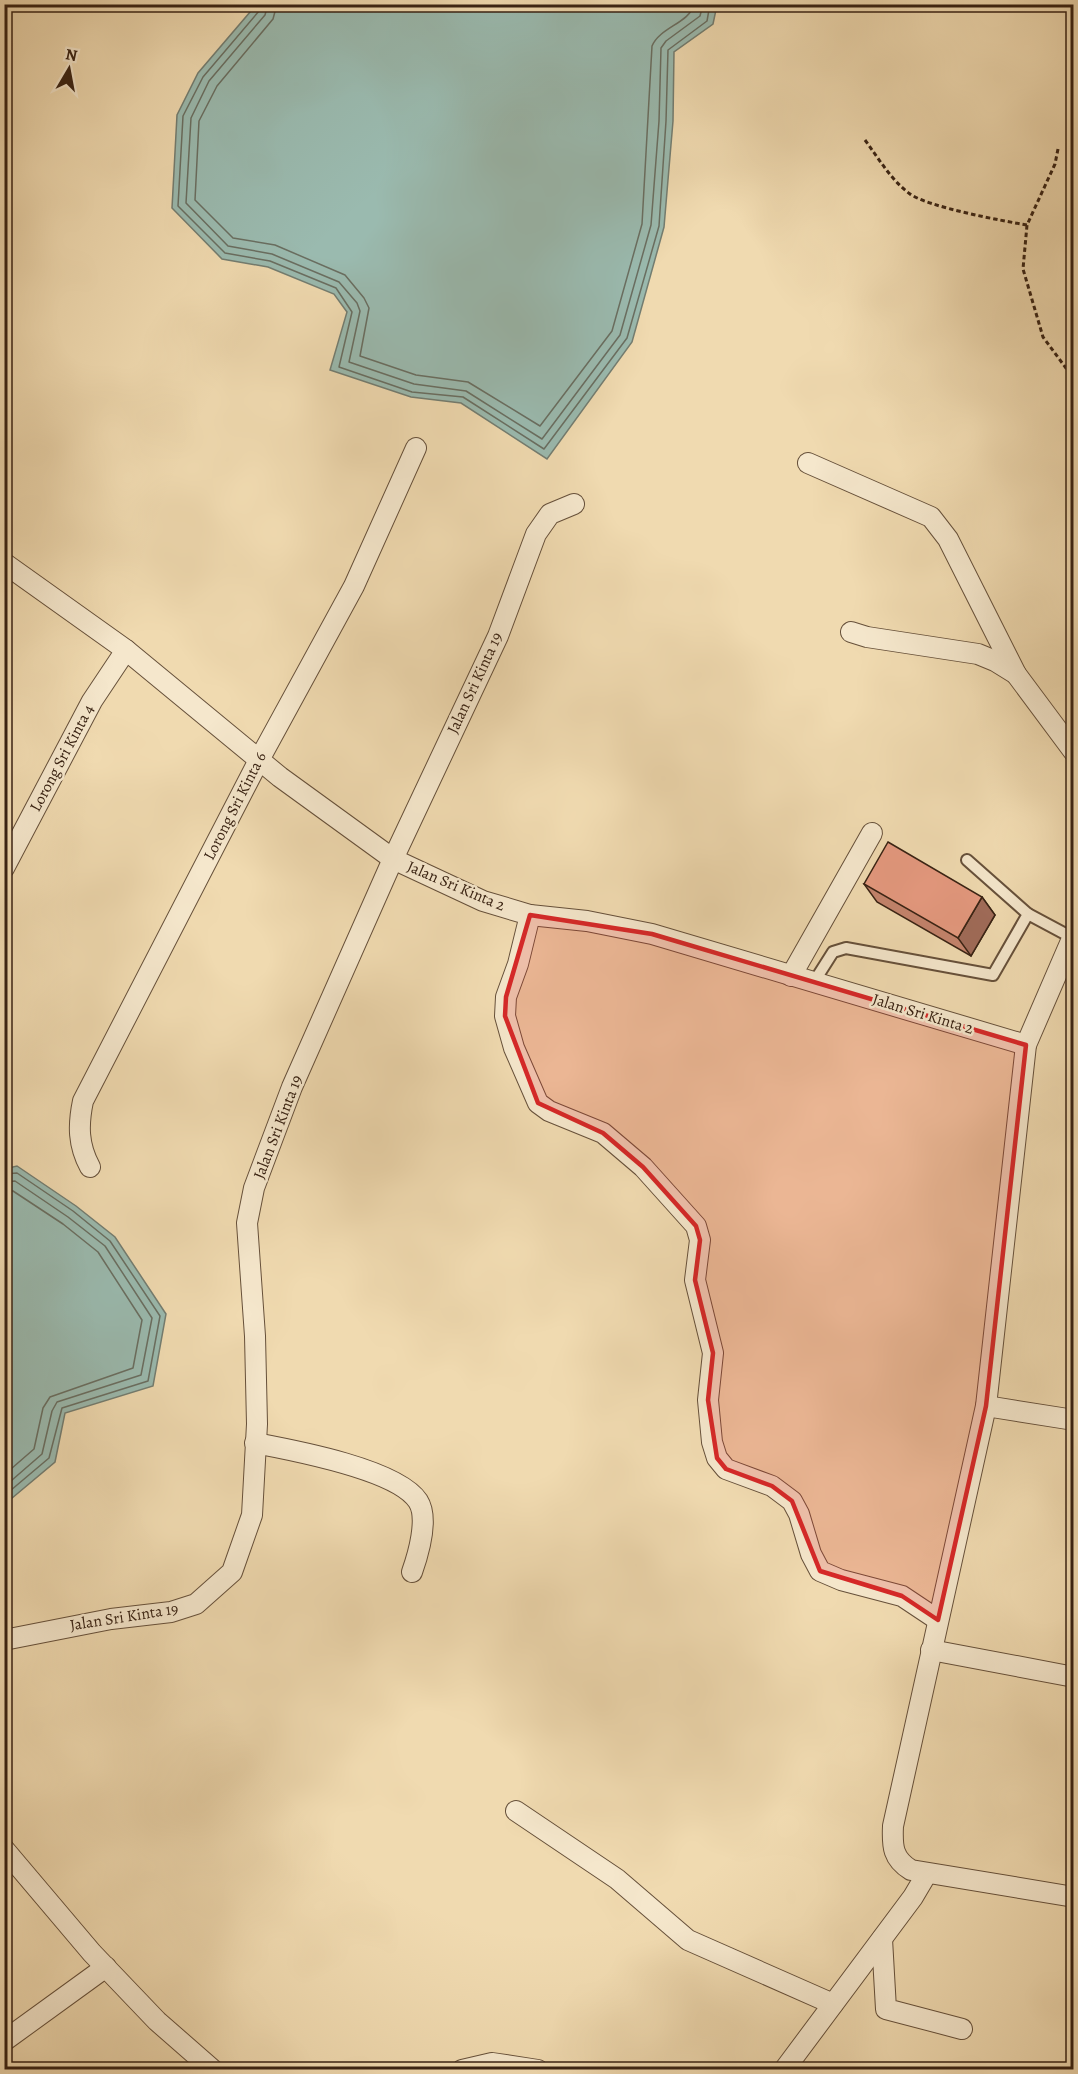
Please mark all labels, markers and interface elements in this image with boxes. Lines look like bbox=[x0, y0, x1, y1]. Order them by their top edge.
north arrow bbox=[39, 39, 99, 99]
text: N bbox=[64, 43, 79, 67]
street label: Jalan Sri Kinta 19 bbox=[442, 629, 508, 737]
street label: Lorong Sri Kinta 4 bbox=[24, 700, 100, 816]
street label: Lorong Sri Kinta 6 bbox=[198, 748, 272, 864]
street label: Jalan Sri Kinta 2 bbox=[404, 855, 509, 917]
street label: Jalan Sri Kinta 2 bbox=[870, 988, 977, 1040]
street label: Jalan Sri Kinta 19 bbox=[248, 1072, 308, 1182]
street label: Jalan Sri Kinta 19 bbox=[68, 1598, 180, 1636]

